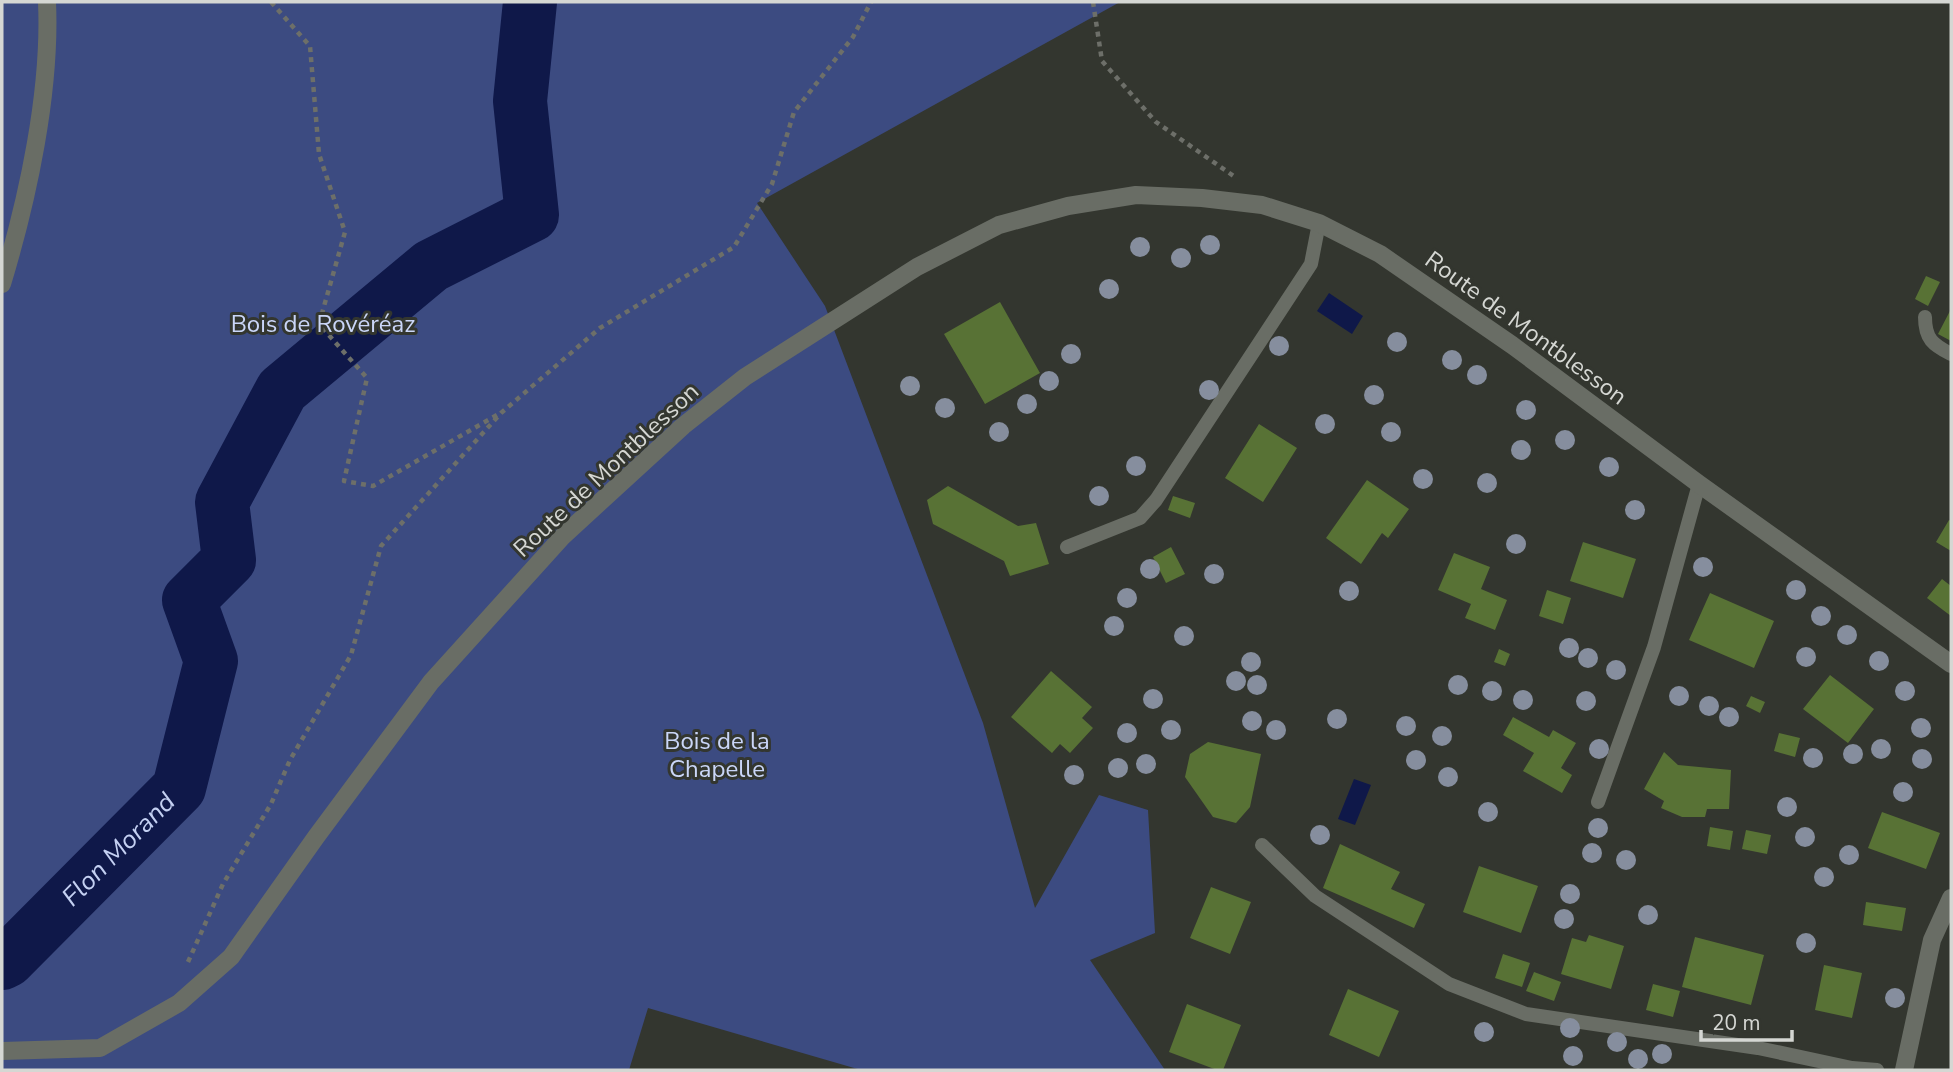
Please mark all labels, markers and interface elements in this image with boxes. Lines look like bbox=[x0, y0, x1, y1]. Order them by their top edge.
street label: Route de Montblesson bbox=[1419, 244, 1633, 412]
park label: Bois de Rovéréaz bbox=[231, 308, 415, 340]
street label: Route de Montblesson bbox=[506, 376, 706, 564]
park label: Bois de la Chapelle bbox=[664, 725, 770, 785]
water label: Flon Morand bbox=[54, 784, 183, 914]
scale bar bbox=[1701, 998, 1792, 1042]
text: 20 m bbox=[1712, 1009, 1761, 1037]

